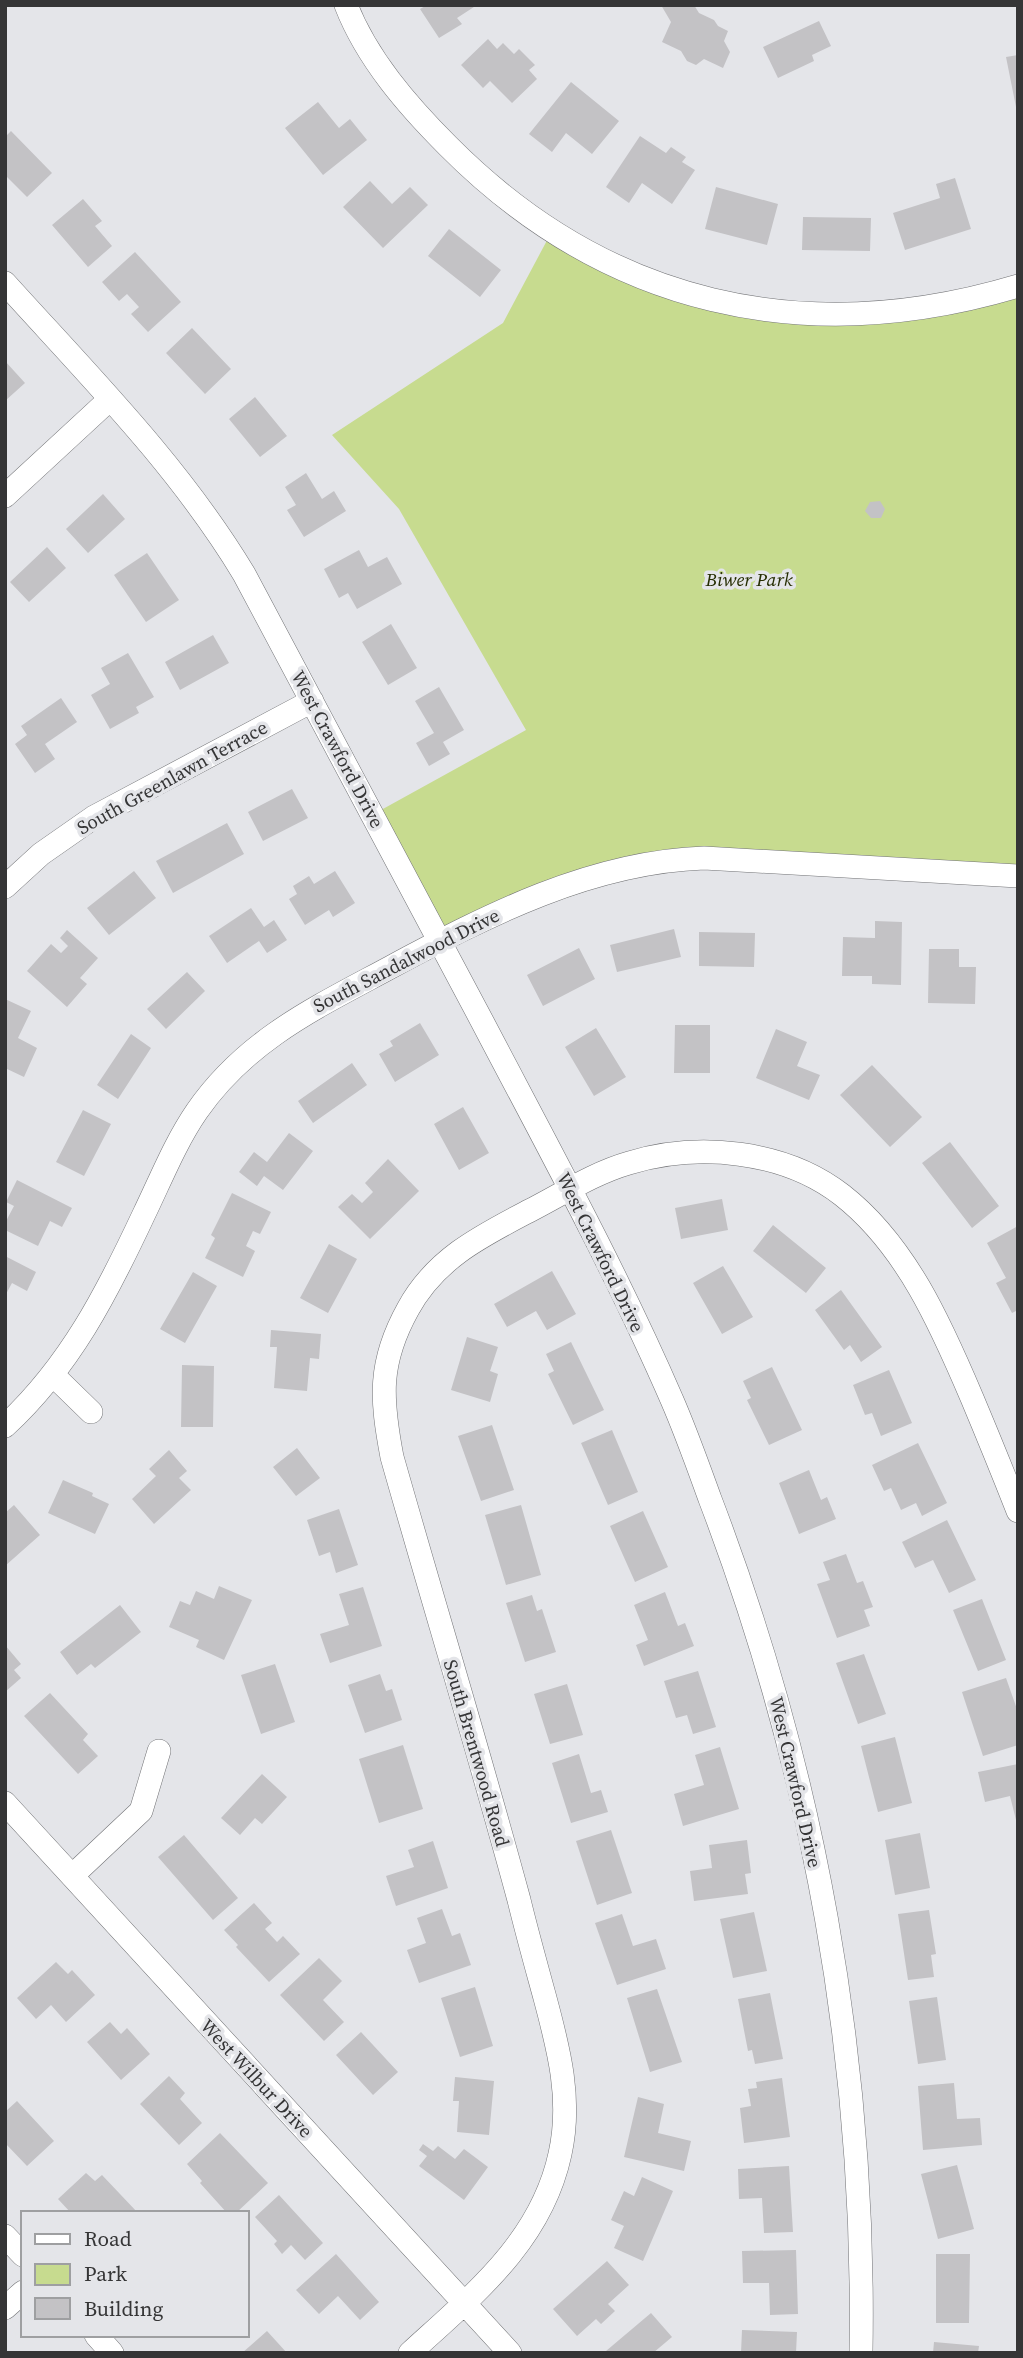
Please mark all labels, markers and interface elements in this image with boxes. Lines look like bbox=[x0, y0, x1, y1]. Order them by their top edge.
park label: Biwer Park bbox=[704, 566, 793, 592]
street label: West Crawford Drive bbox=[285, 666, 391, 832]
street label: South Greenlawn Terrace bbox=[72, 714, 272, 840]
street label: South Sandalwood Drive bbox=[308, 902, 504, 1018]
street label: West Crawford Drive bbox=[551, 1168, 651, 1336]
street label: South Brentwood Road bbox=[438, 1656, 516, 1850]
street label: West Crawford Drive bbox=[764, 1694, 828, 1870]
street label: West Wilbur Drive bbox=[195, 2013, 319, 2143]
legend bbox=[21, 2211, 248, 2337]
text: Road bbox=[84, 2224, 132, 2253]
text: Park bbox=[84, 2259, 128, 2288]
text: Building bbox=[84, 2294, 163, 2323]

